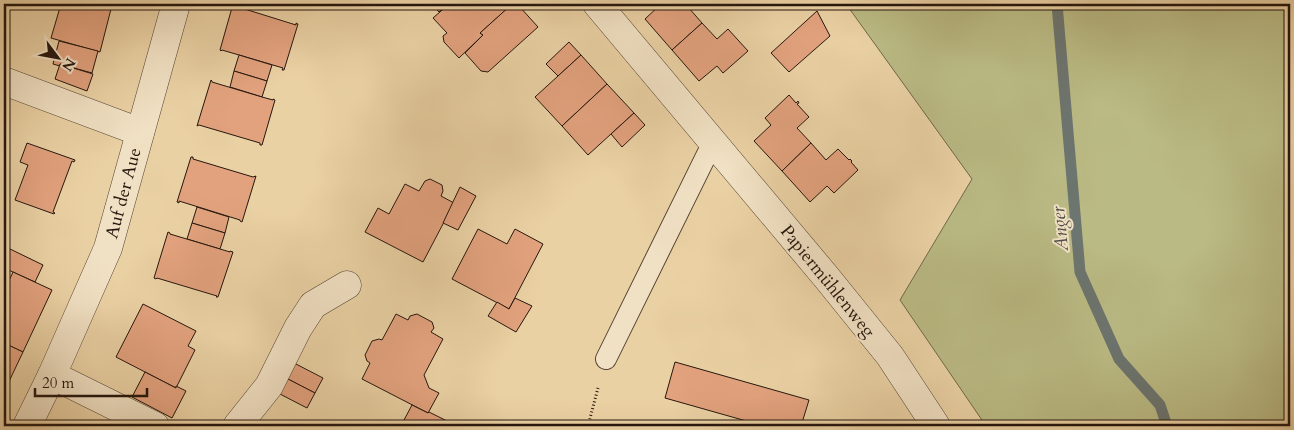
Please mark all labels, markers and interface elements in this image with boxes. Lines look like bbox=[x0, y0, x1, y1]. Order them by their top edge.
north arrow bbox=[32, 32, 82, 82]
text: N bbox=[57, 54, 80, 75]
street label: Auf der Aue bbox=[99, 145, 148, 241]
water label: Anger bbox=[1045, 205, 1075, 253]
street label: Papiermühlenweg bbox=[774, 220, 881, 344]
scale bar bbox=[35, 365, 148, 397]
text: 20 m bbox=[42, 373, 74, 393]

